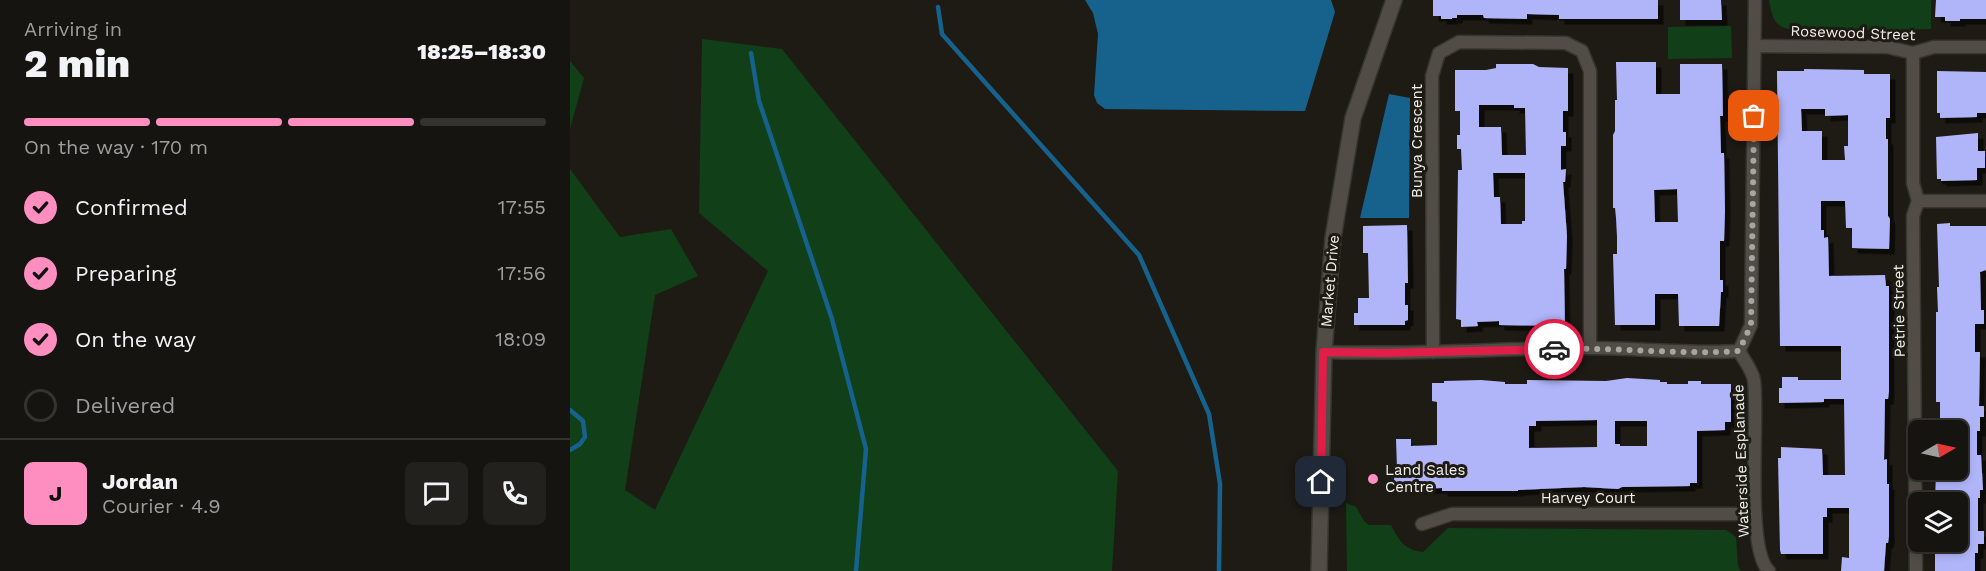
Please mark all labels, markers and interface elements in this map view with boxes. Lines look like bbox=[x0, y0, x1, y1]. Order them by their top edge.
text: Arriving in bbox=[24, 17, 122, 41]
street label: Rosewood Street bbox=[1790, 22, 1917, 44]
text: 18:25–18:30 bbox=[417, 39, 546, 64]
text: 2 min bbox=[24, 41, 130, 86]
street label: Bunya Crescent bbox=[1408, 83, 1426, 198]
pin bbox=[1728, 90, 1779, 141]
icon: bag bbox=[1737, 99, 1770, 132]
text: On the way · 170 m bbox=[24, 135, 208, 159]
icon: check bbox=[24, 191, 57, 224]
text: Confirmed bbox=[75, 195, 188, 220]
text: 17:55 bbox=[498, 195, 546, 219]
street label: Market Drive bbox=[1317, 234, 1343, 328]
icon: check bbox=[24, 257, 57, 290]
text: Preparing bbox=[75, 261, 176, 286]
text: 17:56 bbox=[497, 261, 546, 285]
street label: Petrie Street bbox=[1889, 264, 1909, 358]
courier bbox=[1524, 319, 1584, 379]
icon: check bbox=[24, 323, 57, 356]
text: On the way bbox=[75, 327, 196, 352]
text: 18:09 bbox=[495, 327, 546, 351]
icon: car bbox=[1538, 333, 1571, 366]
street label: Waterside Esplanade bbox=[1729, 384, 1753, 538]
text: Delivered bbox=[75, 393, 175, 418]
north arrow bbox=[1908, 420, 1968, 480]
map controls bbox=[1908, 420, 1968, 552]
pin bbox=[1295, 456, 1346, 507]
place label: Land Sales Centre bbox=[1385, 461, 1465, 496]
button: chat bbox=[405, 462, 468, 525]
button: phone bbox=[483, 462, 546, 525]
icon: home bbox=[1304, 465, 1337, 498]
text: Jordan bbox=[102, 469, 178, 494]
marker: Land Sales Centre bbox=[1366, 472, 1380, 486]
text: J bbox=[49, 481, 62, 506]
street label: Harvey Court bbox=[1541, 489, 1636, 507]
button: layers bbox=[1908, 492, 1968, 552]
text: Courier · 4.9 bbox=[102, 494, 221, 518]

